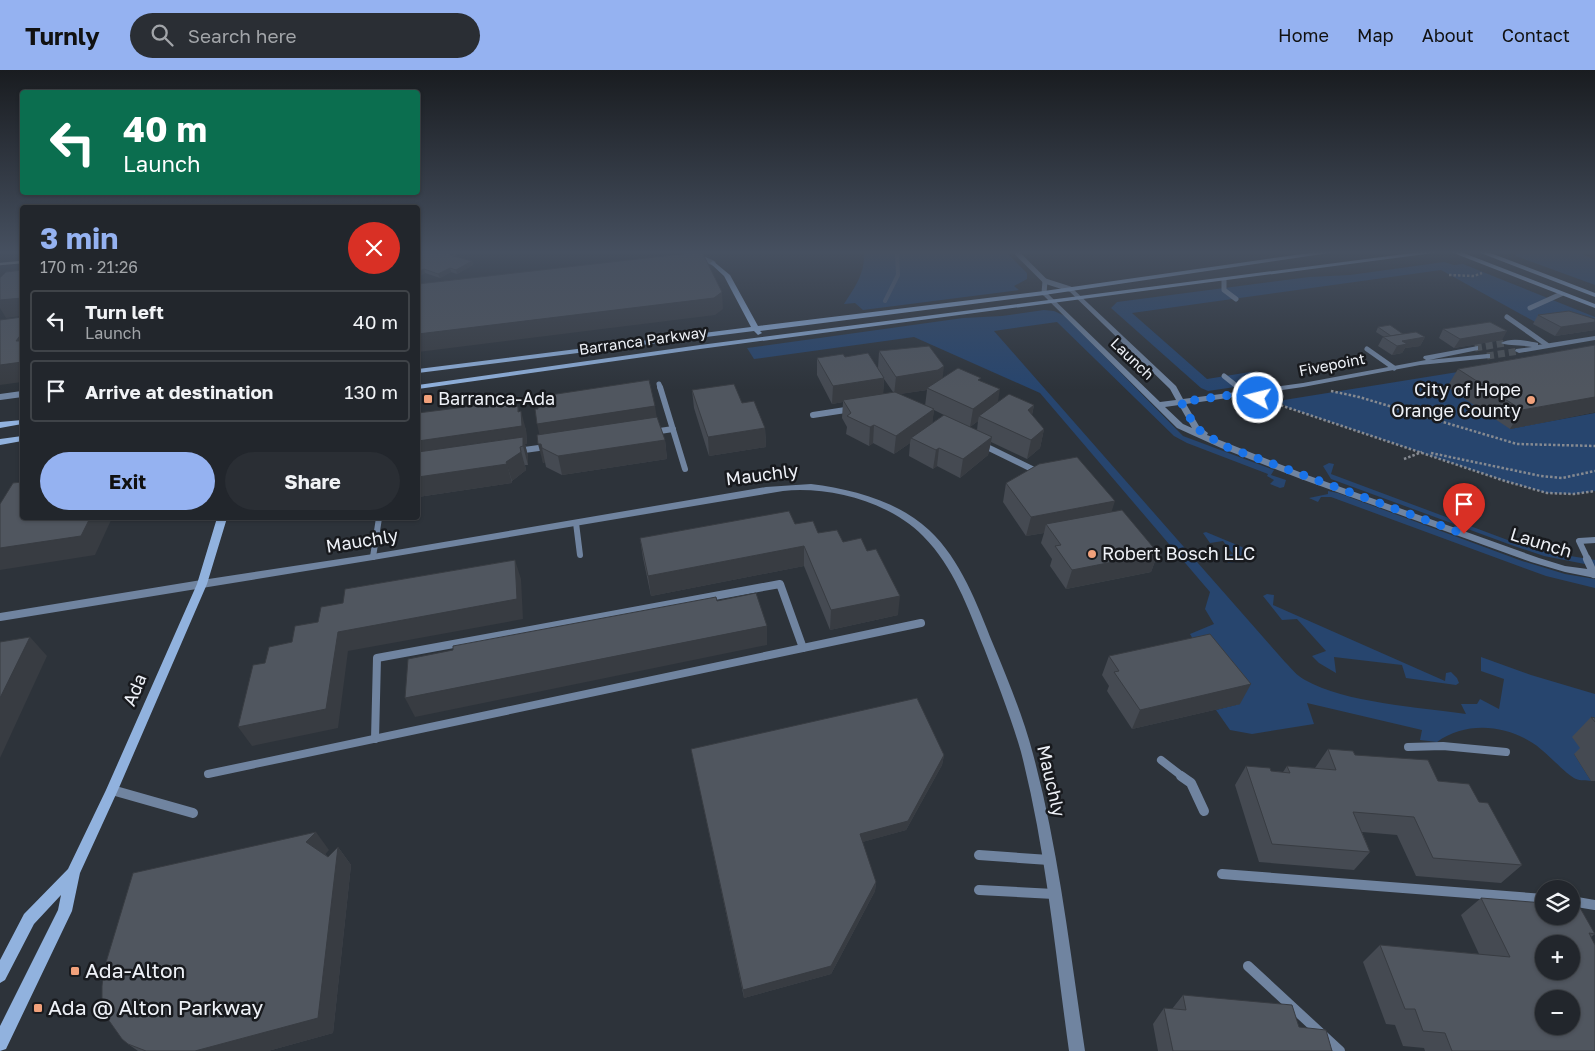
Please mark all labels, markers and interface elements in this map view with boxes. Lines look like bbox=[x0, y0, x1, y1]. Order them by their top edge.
search box bbox=[130, 13, 480, 58]
text: Turnly bbox=[25, 21, 100, 50]
icon: search bbox=[148, 21, 176, 49]
text: Search here bbox=[188, 24, 297, 47]
text: Home bbox=[1278, 24, 1329, 46]
text: Map bbox=[1357, 24, 1394, 46]
text: About bbox=[1422, 24, 1474, 46]
text: Contact bbox=[1502, 24, 1570, 46]
text: 40 m bbox=[123, 108, 207, 150]
icon: left bbox=[40, 110, 105, 175]
text: Launch bbox=[123, 150, 201, 177]
text: 3 min bbox=[40, 220, 118, 256]
button: close bbox=[348, 222, 400, 274]
text: 170 m · 21:26 bbox=[40, 257, 138, 277]
text: Turn left bbox=[85, 300, 164, 323]
icon: left bbox=[42, 307, 70, 335]
text: 40 m bbox=[353, 310, 398, 333]
street label: Barranca Parkway bbox=[578, 322, 709, 358]
text: Launch bbox=[85, 323, 141, 343]
street label: Launch bbox=[1107, 333, 1158, 383]
street label: Fivepoint bbox=[1297, 349, 1366, 379]
position arrow bbox=[1231, 371, 1283, 423]
icon: arrive bbox=[42, 377, 70, 405]
place label: City of Hope Orange County bbox=[1391, 378, 1521, 421]
text: Arrive at destination bbox=[85, 380, 273, 403]
text: 130 m bbox=[344, 380, 398, 403]
place label: Barranca-Ada bbox=[438, 387, 555, 409]
marker: Barranca-Ada bbox=[422, 393, 434, 405]
marker: City of Hope Orange County bbox=[1525, 394, 1537, 406]
button: Exit bbox=[40, 452, 215, 510]
button: Share bbox=[225, 452, 400, 510]
street label: Mauchly bbox=[724, 459, 799, 489]
pin bbox=[1443, 483, 1485, 534]
icon: arrive bbox=[1450, 490, 1478, 518]
street label: Launch bbox=[1508, 522, 1575, 562]
street label: Mauchly bbox=[324, 523, 400, 557]
place label: Robert Bosch LLC bbox=[1102, 542, 1255, 564]
marker: Robert Bosch LLC bbox=[1086, 548, 1098, 560]
street label: Ada bbox=[117, 670, 151, 709]
street label: Mauchly bbox=[1033, 743, 1071, 819]
map controls bbox=[1535, 880, 1580, 1035]
button: layers bbox=[1535, 880, 1580, 925]
button: + bbox=[1535, 935, 1580, 980]
place label: Ada-Alton bbox=[85, 957, 186, 983]
marker: Ada-Alton bbox=[69, 965, 81, 977]
button: − bbox=[1535, 990, 1580, 1035]
place label: Ada @ Alton Parkway bbox=[48, 994, 263, 1020]
marker: Ada @ Alton Parkway bbox=[32, 1002, 44, 1014]

